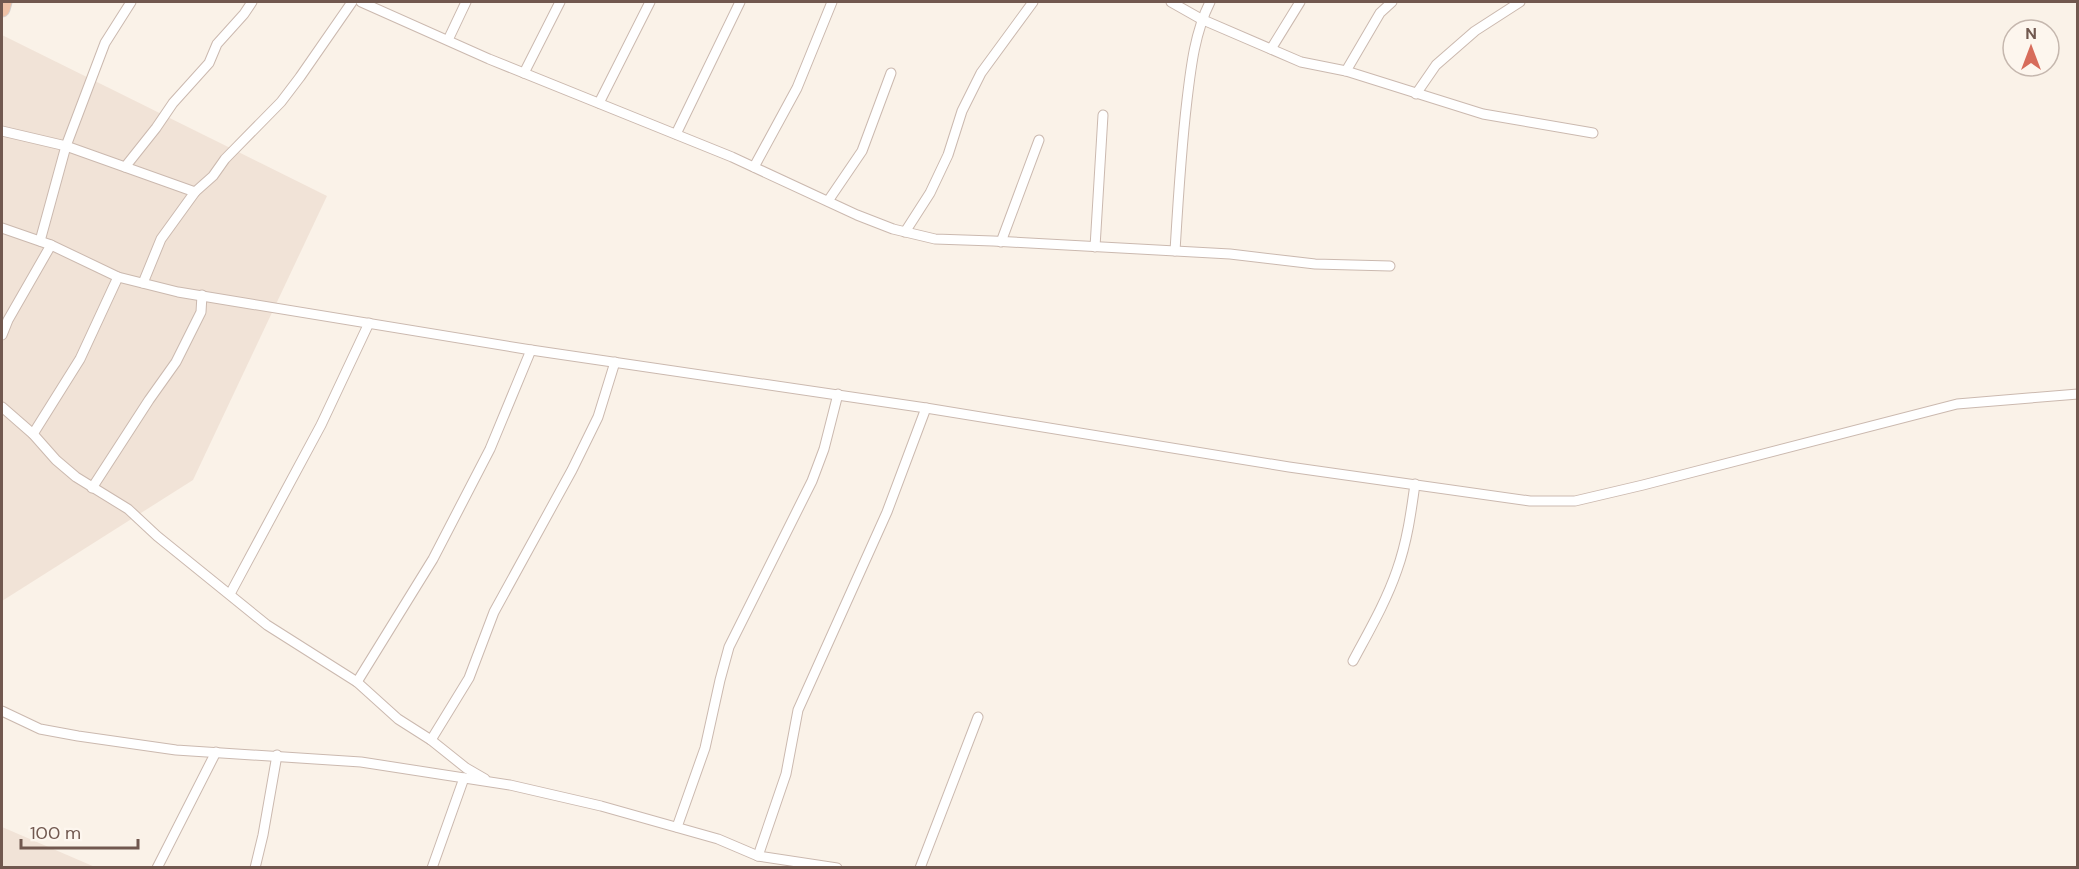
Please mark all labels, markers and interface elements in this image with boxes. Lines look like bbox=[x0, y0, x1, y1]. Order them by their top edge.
north arrow bbox=[2001, 18, 2061, 78]
text: N bbox=[2025, 23, 2037, 44]
scale bar bbox=[21, 812, 138, 850]
text: 100 m bbox=[30, 821, 81, 845]

